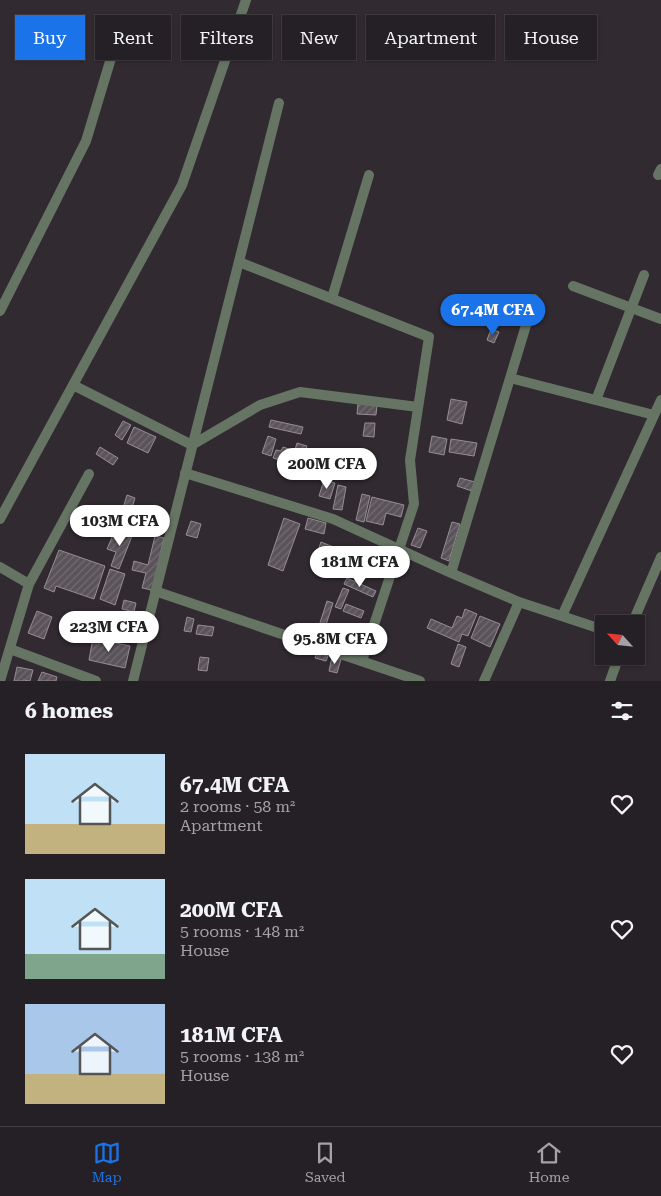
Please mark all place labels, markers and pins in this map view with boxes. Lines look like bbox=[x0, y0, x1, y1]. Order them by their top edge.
pin: 67.4M CFA bbox=[436, 294, 550, 336]
pin: 200M CFA bbox=[275, 448, 379, 490]
pin: 103M CFA bbox=[68, 504, 172, 547]
pin: 181M CFA bbox=[308, 546, 412, 588]
pin: 223M CFA bbox=[57, 610, 161, 653]
pin: 95.8M CFA bbox=[278, 622, 392, 665]

